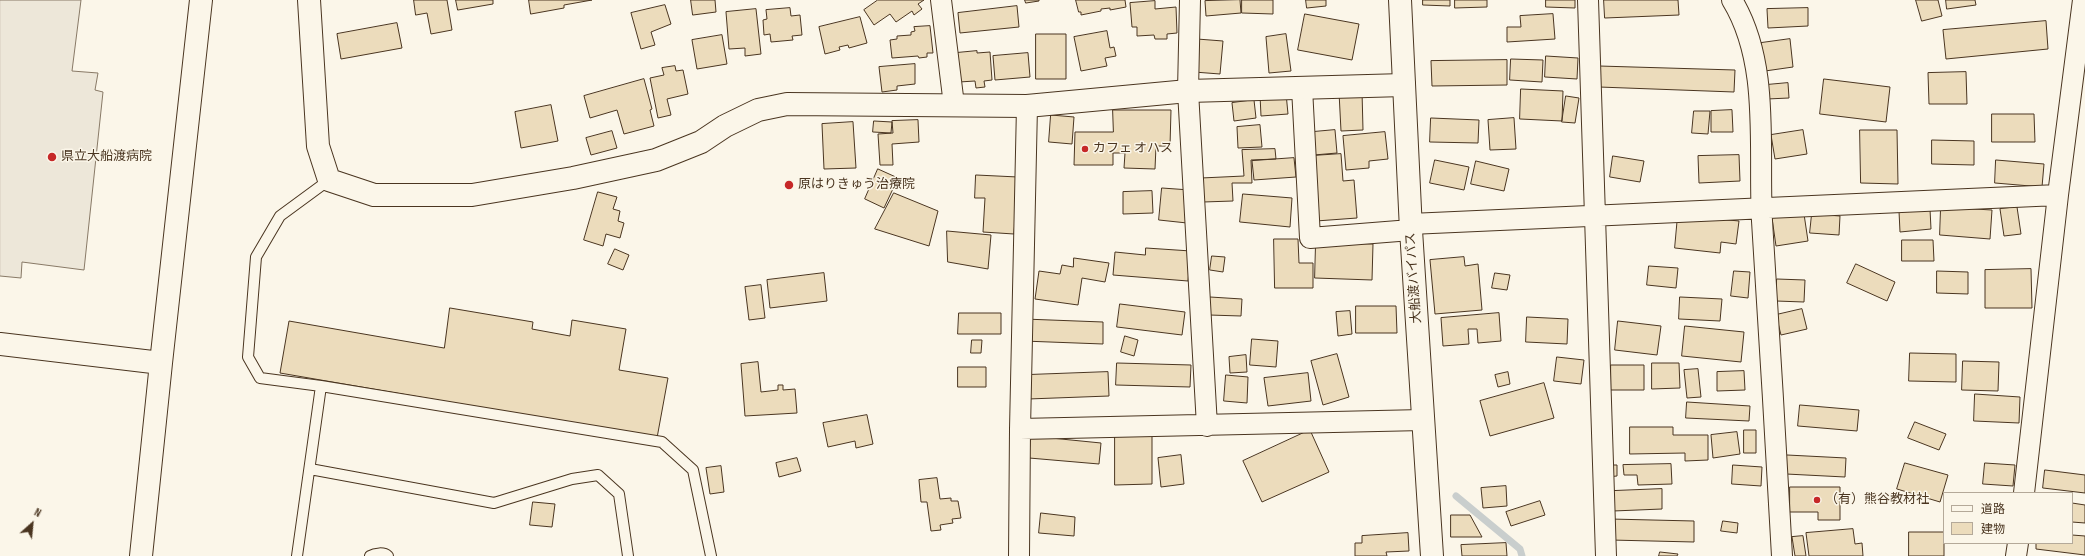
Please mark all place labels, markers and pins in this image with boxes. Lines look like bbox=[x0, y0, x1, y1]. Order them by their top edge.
place label: カフェ オハス bbox=[1093, 141, 1173, 157]
marker: カフェ オハス bbox=[1080, 144, 1090, 154]
place label: 県立大船渡病院 bbox=[61, 149, 152, 165]
marker: 県立大船渡病院 bbox=[46, 151, 58, 163]
place label: 原はりきゅう治療院 bbox=[798, 177, 915, 193]
marker: 原はりきゅう治療院 bbox=[783, 179, 795, 191]
place label: （有）熊谷教材社 bbox=[1825, 492, 1929, 508]
marker: （有）熊谷教材社 bbox=[1812, 495, 1822, 505]

